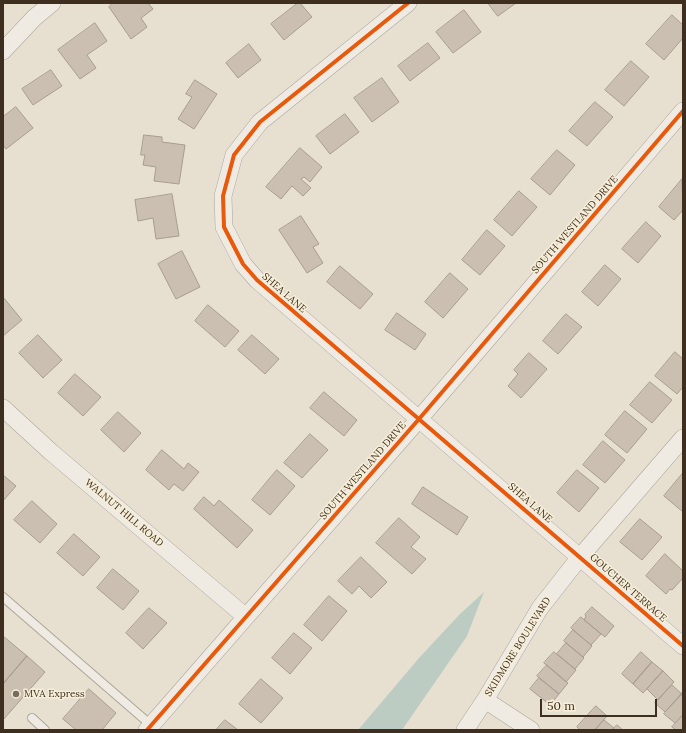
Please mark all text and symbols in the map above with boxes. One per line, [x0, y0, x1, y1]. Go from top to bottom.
street label: SOUTH WESTLAND DRIVE [529, 174, 621, 276]
street label: SHEA LANE [259, 271, 309, 315]
street label: SOUTH WESTLAND DRIVE [317, 420, 409, 522]
street label: WALNUT HILL ROAD [82, 477, 166, 549]
street label: SHEA LANE [505, 481, 555, 525]
street label: GOUCHER TERRACE [587, 551, 669, 625]
street label: SKIDMORE BOULEVARD [482, 595, 554, 699]
place label: MVA Express [24, 688, 85, 700]
marker: MVA Express [11, 689, 21, 699]
scale bar [542, 691, 659, 717]
text: 50 m [547, 698, 575, 713]

